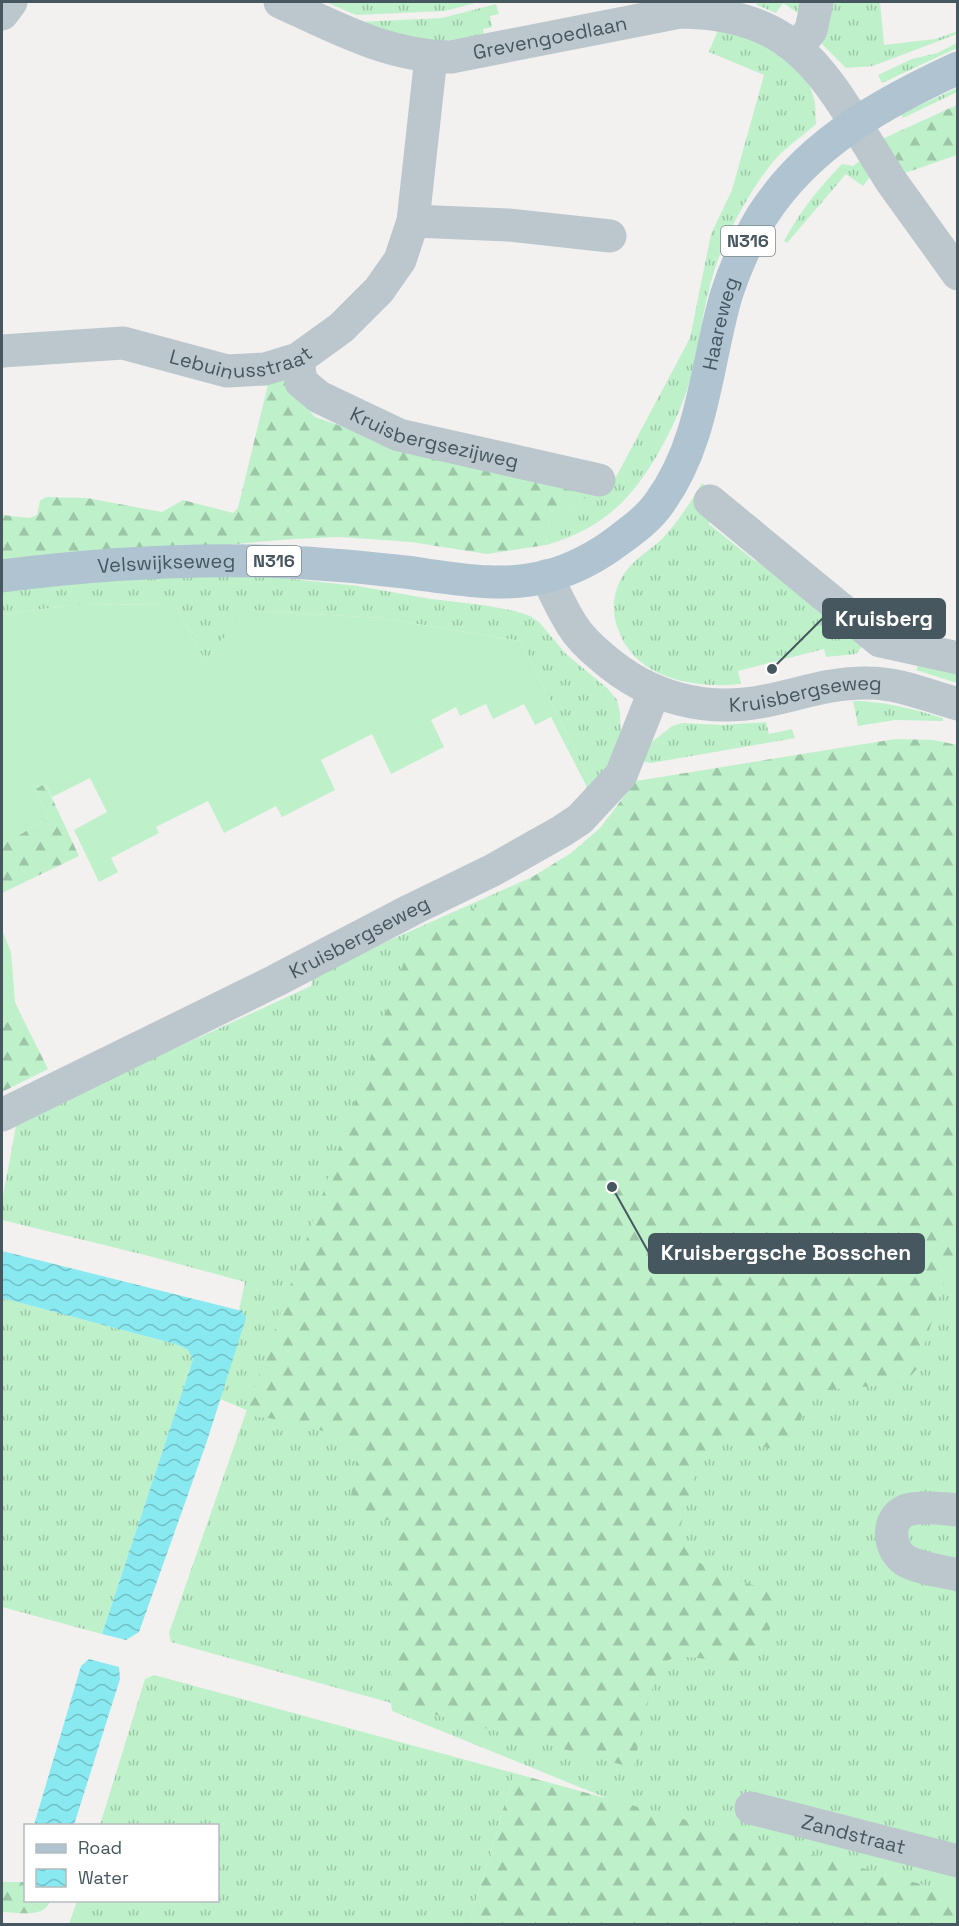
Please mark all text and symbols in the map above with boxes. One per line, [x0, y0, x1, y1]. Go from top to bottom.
street label: Grevengoedlaan [471, 10, 629, 65]
road number: N316 [721, 226, 775, 256]
street label: Haareweg [696, 273, 745, 373]
street label: Lebuinusstraat [167, 340, 317, 385]
street label: Kruisbergsezijweg [346, 401, 521, 475]
road number: N316 [247, 546, 301, 576]
street label: Velswijkseweg [97, 548, 235, 579]
callout: Kruisberg [823, 599, 945, 638]
text: Kruisberg [835, 605, 933, 632]
street label: Kruisbergseweg [728, 670, 883, 718]
street label: Kruisbergseweg [284, 890, 434, 984]
callout: Kruisbergsche Bosschen [649, 1234, 924, 1273]
text: Kruisbergsche Bosschen [661, 1239, 911, 1266]
street label: Zandstraat [799, 1808, 908, 1860]
legend [24, 1824, 219, 1902]
text: Road [78, 1836, 122, 1859]
text: Water [78, 1866, 129, 1889]

